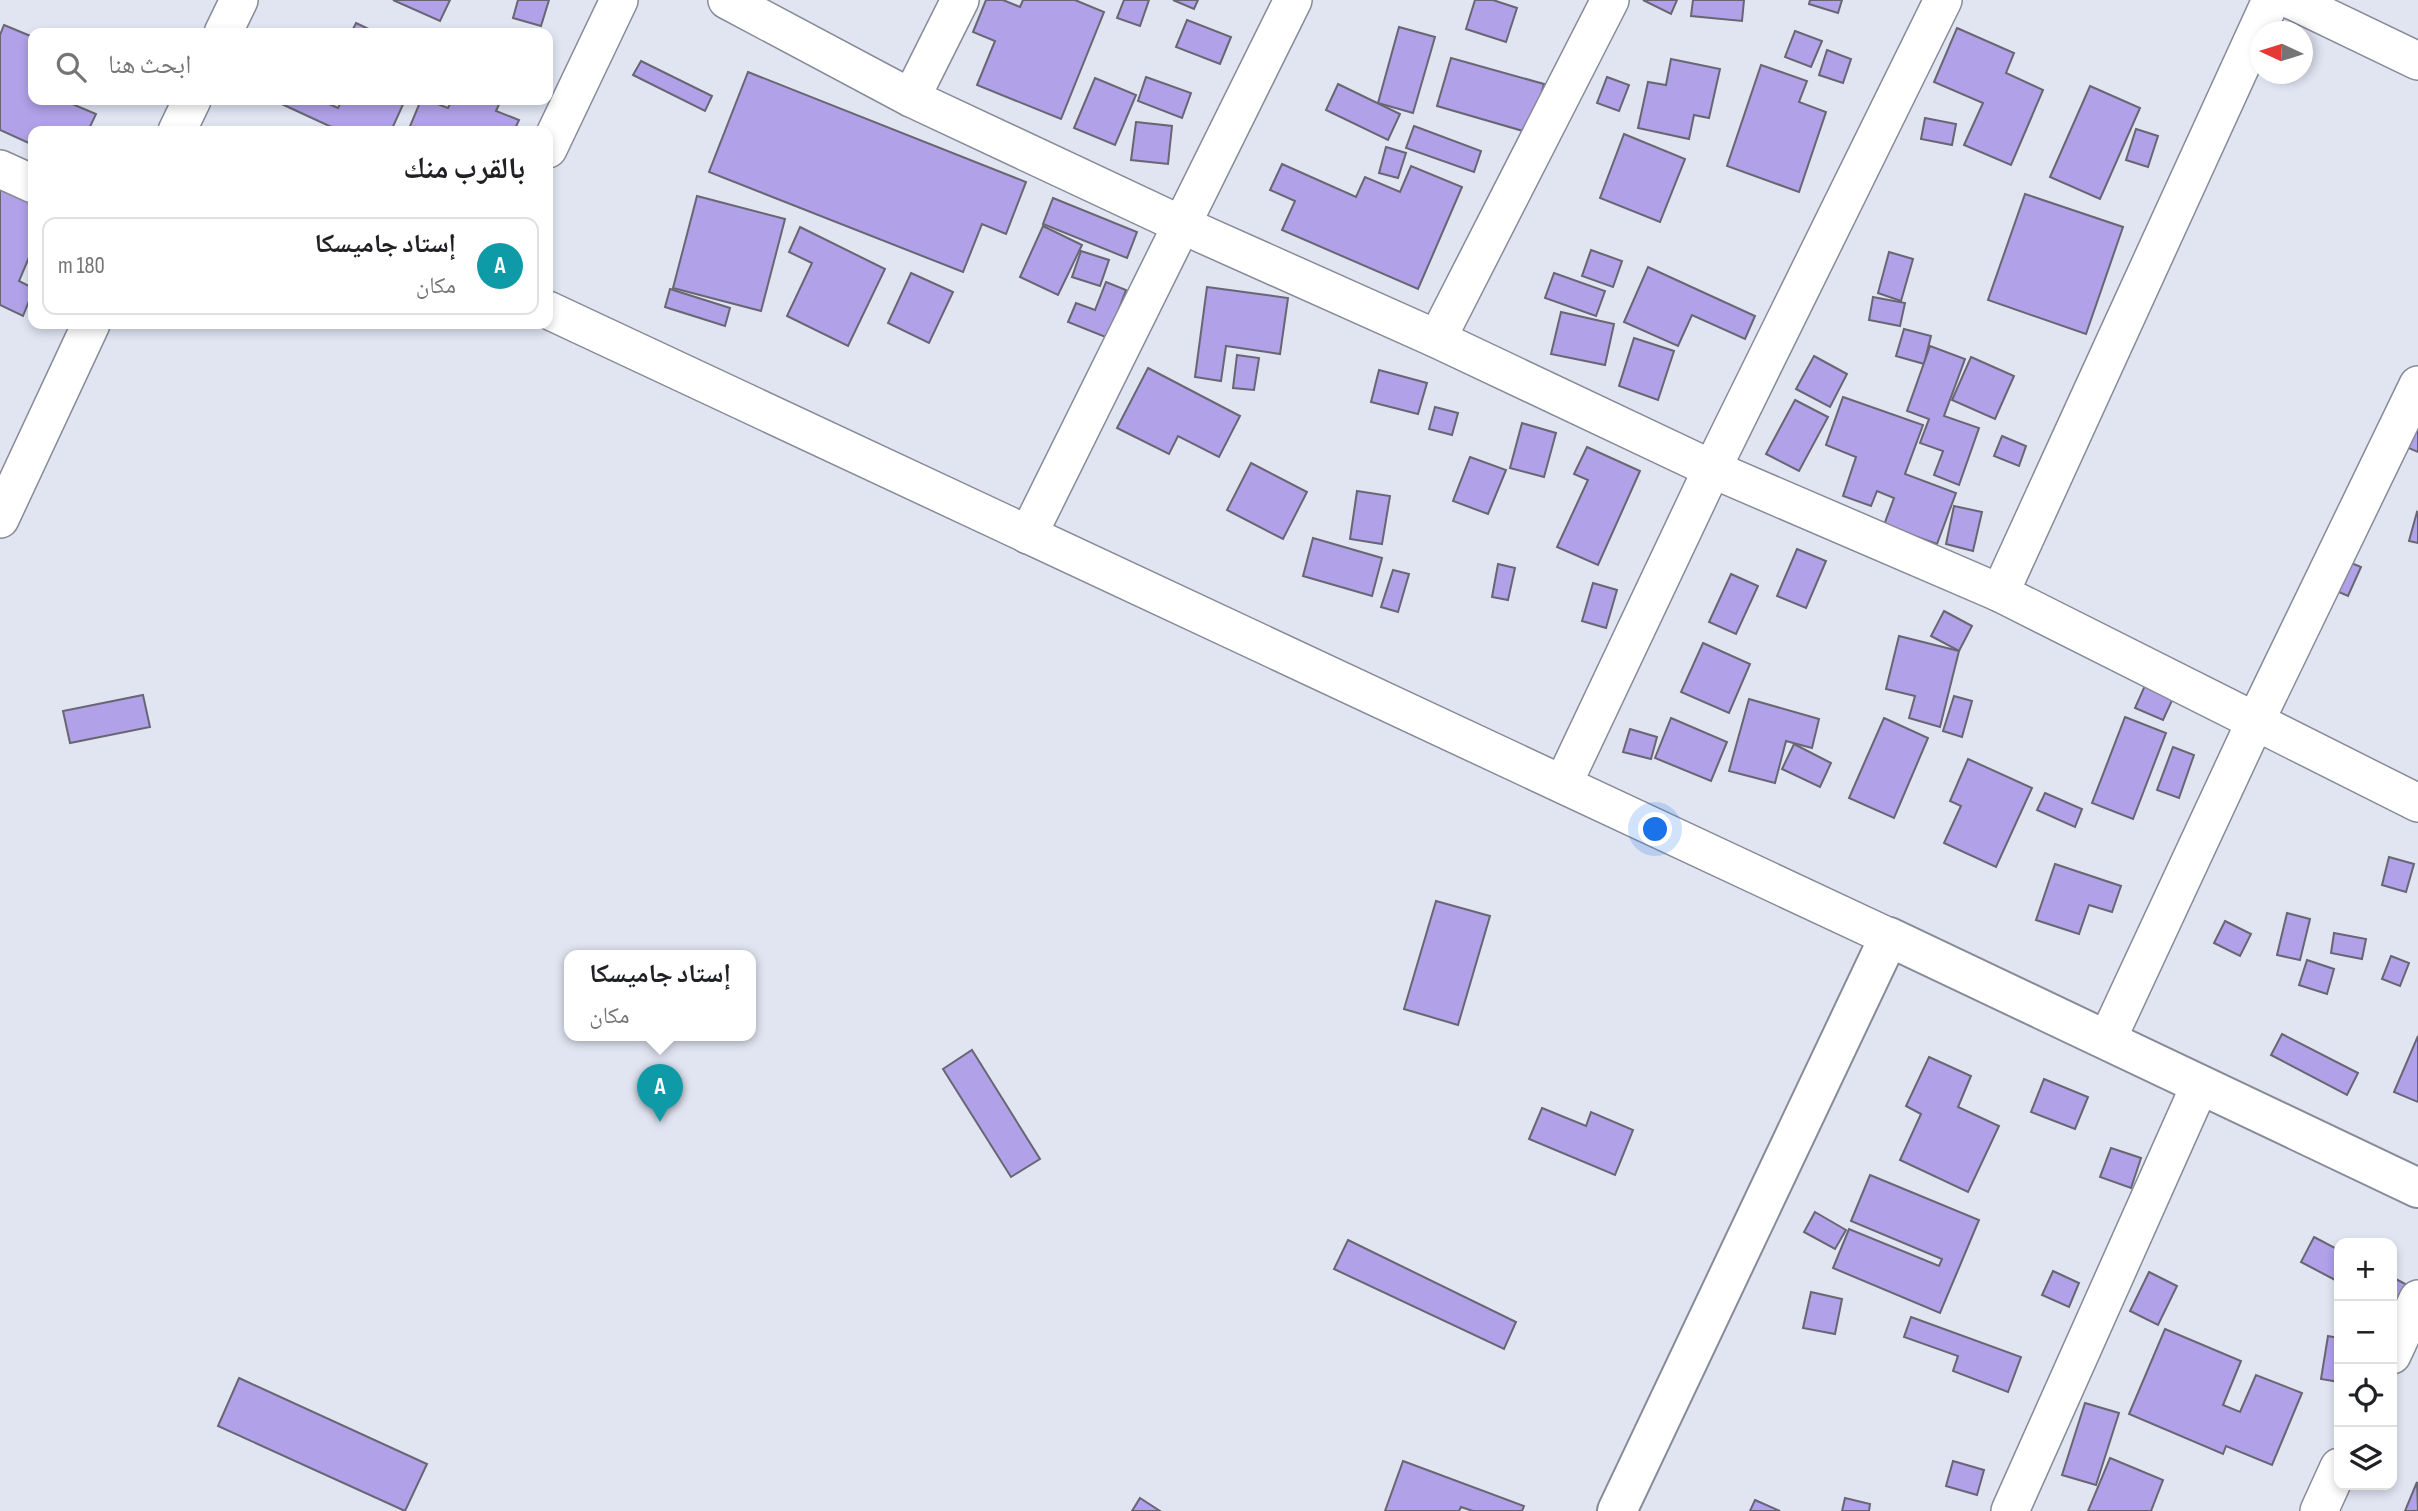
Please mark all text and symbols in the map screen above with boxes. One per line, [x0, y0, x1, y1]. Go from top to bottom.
north arrow [2250, 21, 2313, 84]
search box [28, 28, 553, 105]
icon: search [52, 48, 90, 86]
text: ابحث هنا [108, 50, 191, 81]
text: بالقرب منك [403, 151, 525, 187]
text: إستاد جاميسكا [314, 229, 456, 260]
text: 180 m [58, 252, 105, 280]
text: A [495, 252, 505, 280]
text: مكان [416, 272, 456, 300]
your location [1638, 812, 1672, 846]
popup [564, 950, 756, 1041]
text: إستاد جاميسكا [589, 959, 731, 990]
text: مكان [589, 1002, 630, 1030]
pin: A [637, 1064, 683, 1122]
map controls [2334, 1238, 2397, 1490]
button: + [2334, 1238, 2397, 1301]
button: − [2334, 1301, 2397, 1364]
button: locate [2334, 1364, 2397, 1427]
button: layers [2334, 1427, 2397, 1490]

